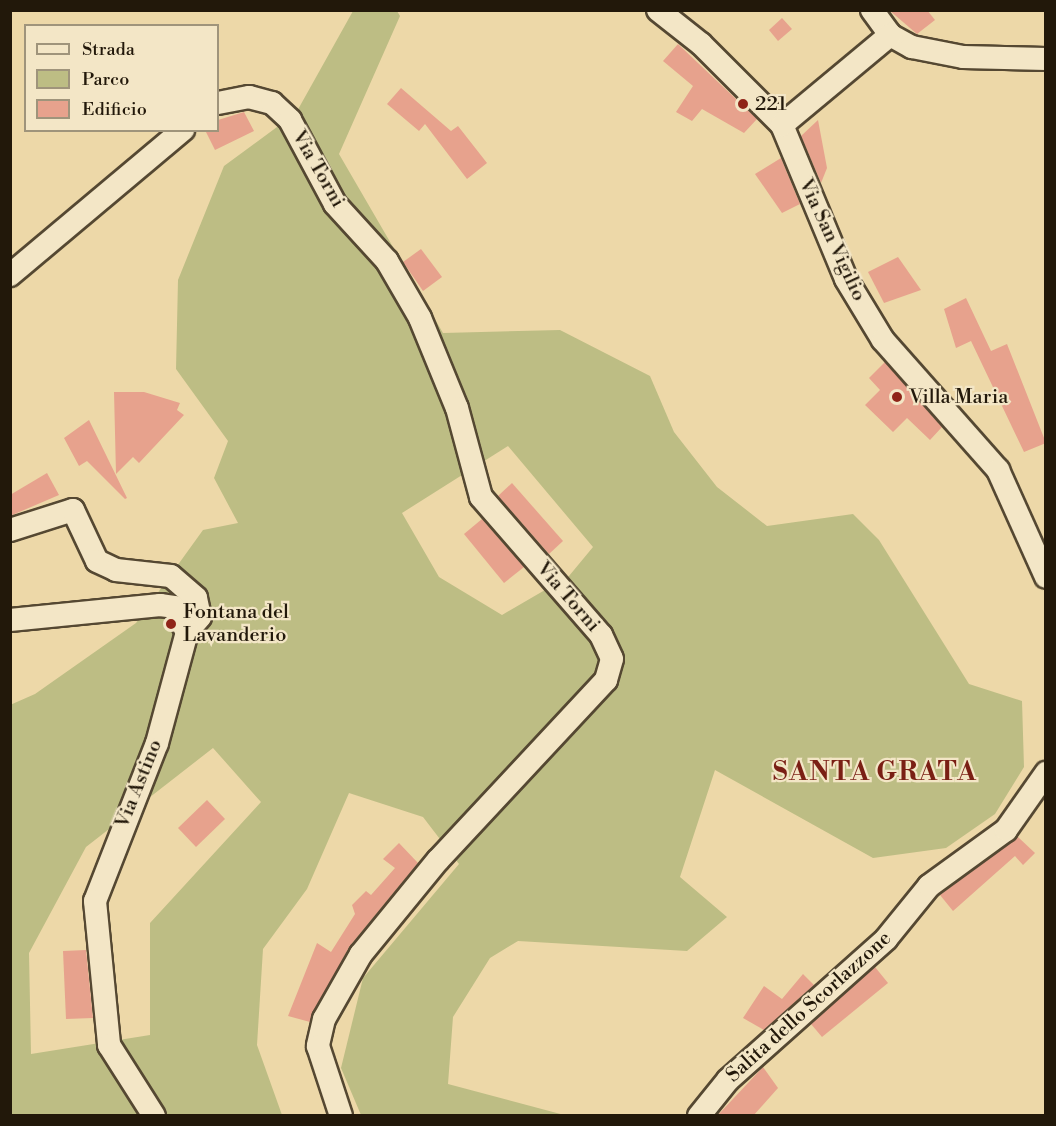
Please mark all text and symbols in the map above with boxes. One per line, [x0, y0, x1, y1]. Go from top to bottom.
legend [24, 24, 219, 132]
text: Strada [82, 38, 135, 61]
text: Parco [82, 68, 129, 91]
place label: 221 [755, 92, 787, 116]
marker: 221 [736, 97, 750, 111]
text: Edificio [82, 98, 147, 121]
street label: Via Torni [286, 126, 350, 212]
street label: Via San Vigilio [793, 175, 871, 305]
place label: Villa Maria [909, 385, 1008, 409]
marker: Villa Maria [890, 390, 904, 404]
street label: Via Torni [531, 557, 605, 637]
place label: Fontana del Lavanderio [183, 600, 289, 647]
marker: Fontana del Lavanderio [164, 617, 178, 631]
street label: Via Astino [110, 736, 168, 832]
district label: SANTA GRATA [773, 757, 977, 789]
street label: Salita dello Scorlazzone [722, 927, 896, 1087]

